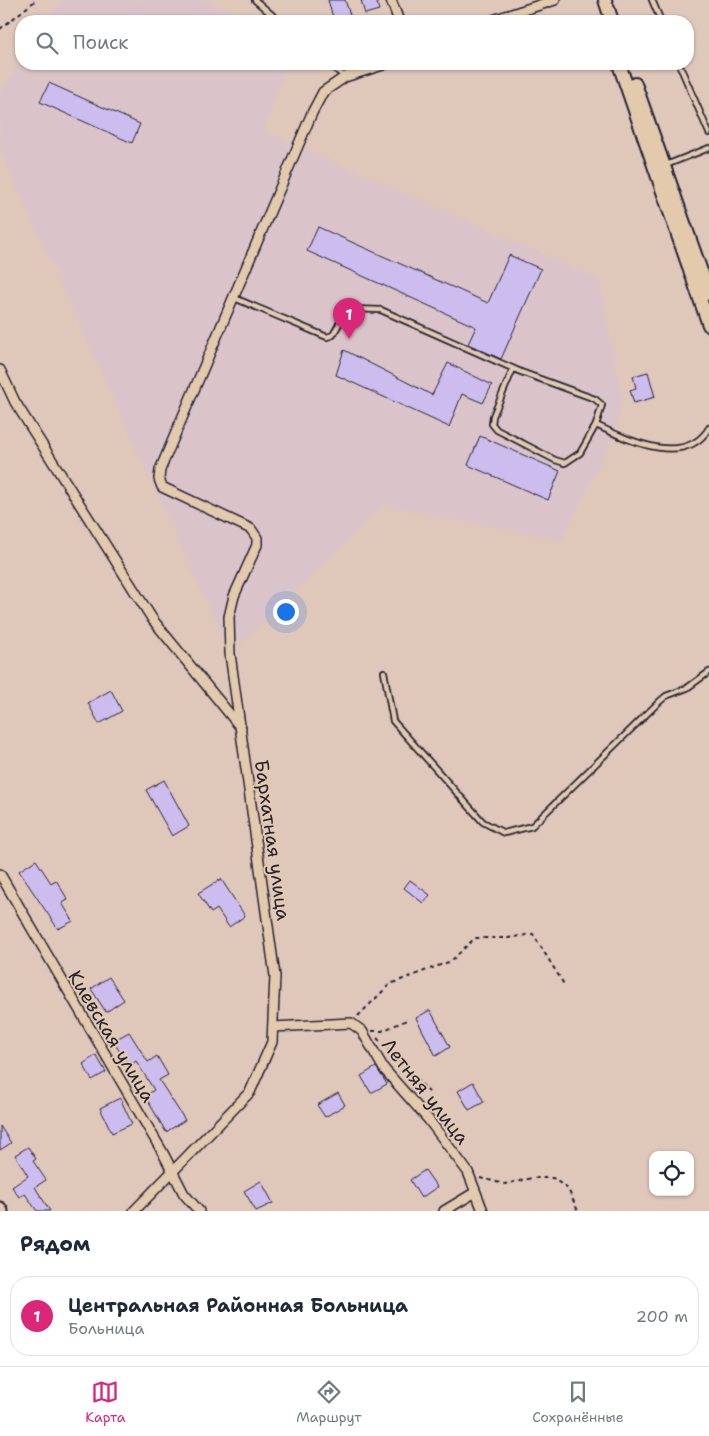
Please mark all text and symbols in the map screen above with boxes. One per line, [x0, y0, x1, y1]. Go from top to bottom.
search box [15, 15, 694, 70]
icon: search [33, 29, 61, 57]
text: Поиск [73, 30, 128, 55]
pin: 1 [333, 298, 365, 339]
your location [273, 599, 299, 625]
street label: Бархатная улица [249, 758, 296, 922]
street label: Киевская улица [62, 966, 161, 1107]
street label: Летняя улица [376, 1033, 475, 1150]
map controls [649, 1151, 694, 1196]
button: locate [649, 1151, 694, 1196]
text: Рядом [20, 1230, 90, 1258]
text: Центральная Районная Больница [68, 1293, 408, 1318]
text: 1 [33, 1306, 41, 1327]
text: 200 m [636, 1306, 688, 1327]
text: Больница [68, 1318, 144, 1339]
tab: Карта [85, 1378, 125, 1426]
tab: Маршрут [296, 1378, 361, 1426]
tab: Сохранённые [532, 1378, 624, 1426]

